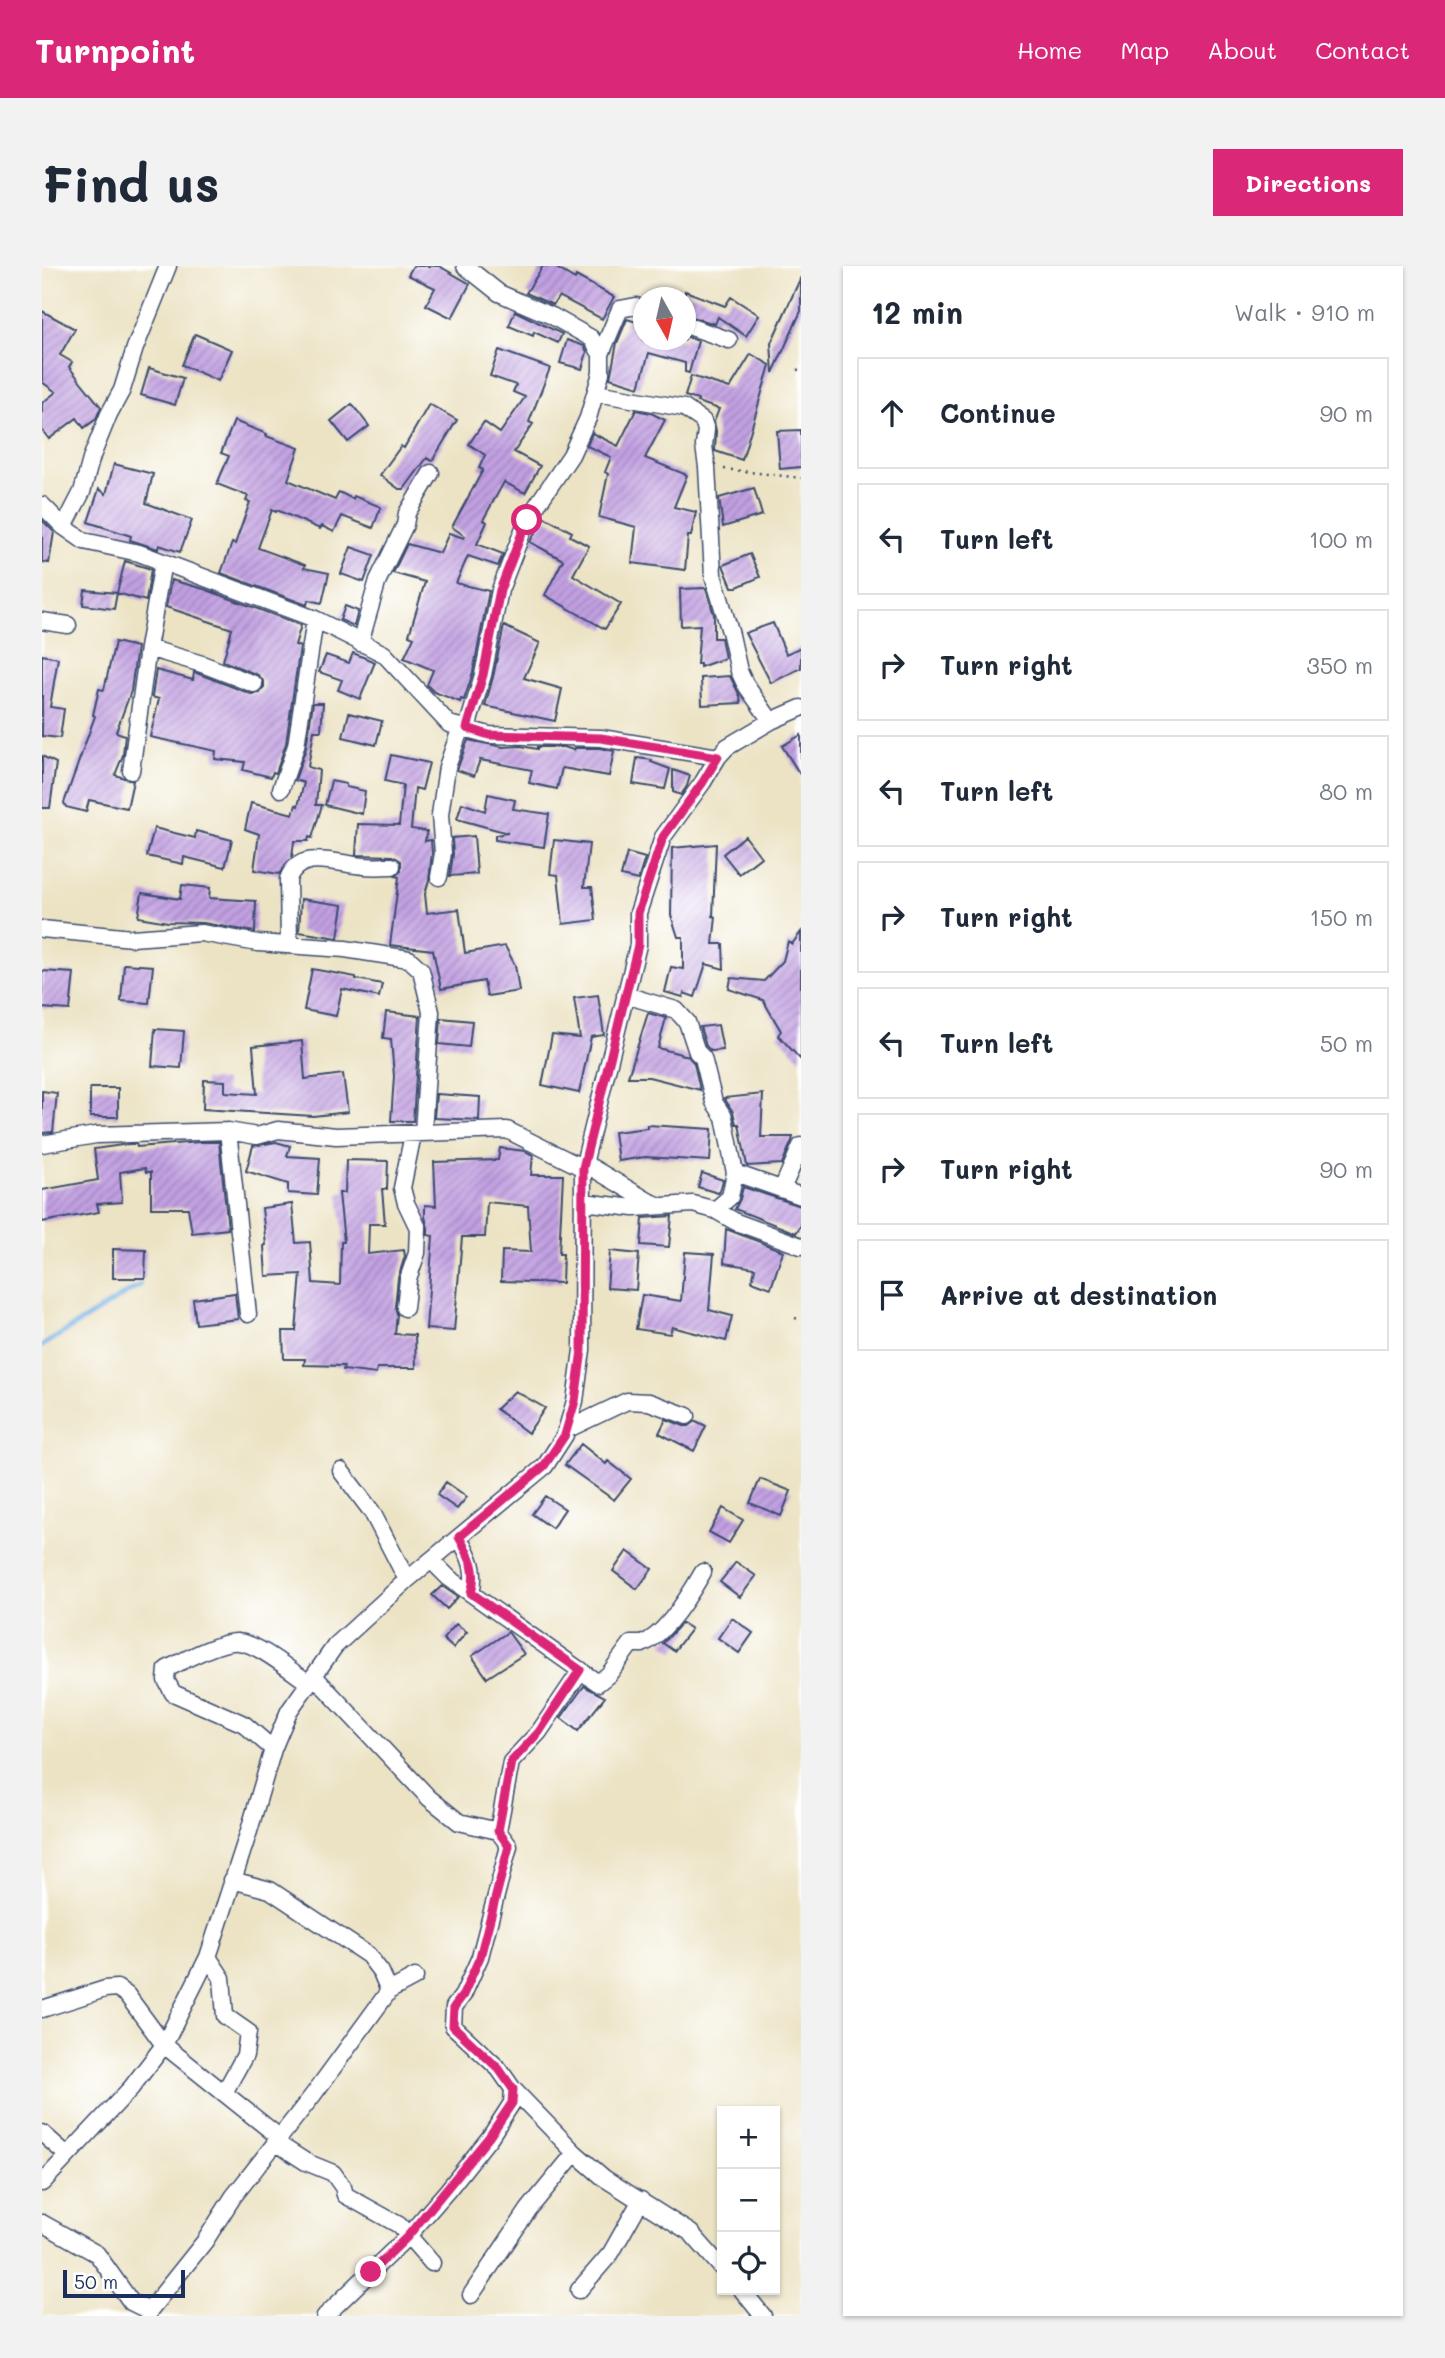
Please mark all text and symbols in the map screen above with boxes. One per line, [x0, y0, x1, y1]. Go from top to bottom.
text: Turnpoint [35, 28, 195, 71]
text: Home [1017, 34, 1082, 65]
text: Map [1120, 34, 1169, 65]
text: About [1207, 34, 1277, 65]
text: Contact [1315, 34, 1410, 65]
button: Directions [1213, 149, 1403, 216]
text: Find us [42, 151, 220, 214]
north arrow [633, 287, 696, 350]
text: 12 min [871, 292, 963, 332]
text: Walk · 910 m [1234, 297, 1375, 327]
icon: ahead [873, 394, 911, 432]
text: Continue [940, 396, 1056, 430]
text: 90 m [1320, 398, 1373, 428]
route start [511, 504, 542, 535]
icon: left [873, 520, 911, 558]
text: Turn left [940, 522, 1053, 556]
text: 100 m [1309, 524, 1373, 554]
icon: right [873, 646, 911, 684]
text: Turn right [940, 648, 1073, 682]
text: 350 m [1306, 650, 1373, 680]
icon: left [873, 772, 911, 810]
text: Turn left [940, 774, 1053, 808]
text: 80 m [1319, 776, 1373, 806]
icon: right [873, 898, 911, 936]
text: Turn right [940, 900, 1073, 934]
text: 150 m [1309, 902, 1373, 932]
icon: left [873, 1024, 911, 1062]
text: Turn left [940, 1026, 1053, 1060]
text: 50 m [1320, 1028, 1373, 1058]
icon: right [873, 1150, 911, 1188]
text: Turn right [940, 1152, 1073, 1186]
text: 90 m [1320, 1154, 1373, 1184]
icon: arrive [873, 1276, 911, 1314]
text: Arrive at destination [940, 1278, 1217, 1312]
map controls [717, 2106, 780, 2295]
button: + [717, 2106, 780, 2169]
button: − [717, 2169, 780, 2232]
button: locate [717, 2232, 780, 2295]
route end [355, 2256, 386, 2287]
scale bar [63, 2267, 186, 2299]
text: 50 m [74, 2269, 118, 2294]

